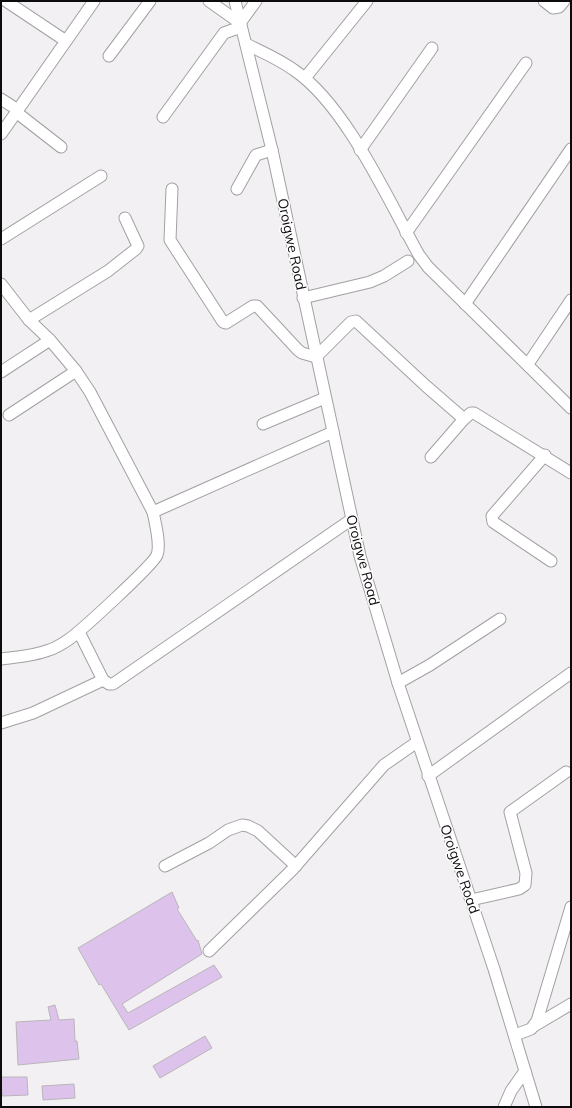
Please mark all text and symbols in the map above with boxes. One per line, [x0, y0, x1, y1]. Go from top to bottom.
street label: Oroigwe Road [274, 197, 310, 291]
street label: Oroigwe Road [342, 513, 384, 607]
street label: Oroigwe Road [436, 822, 484, 916]

